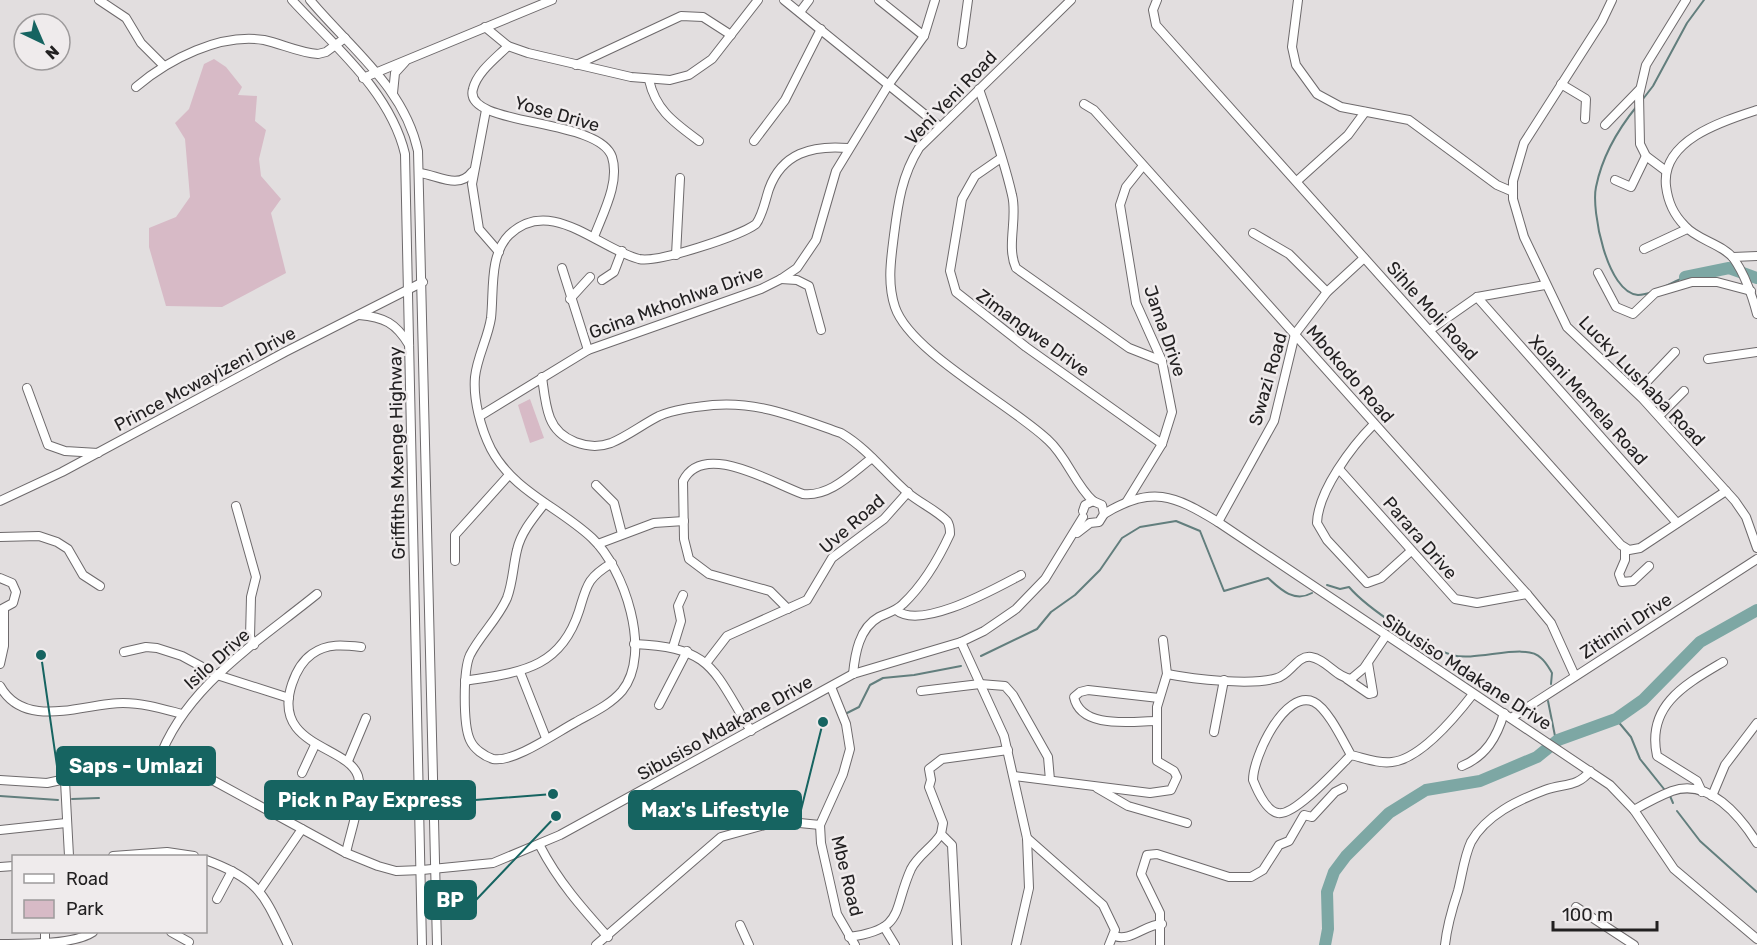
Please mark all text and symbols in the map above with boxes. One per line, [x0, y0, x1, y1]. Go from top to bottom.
north arrow [12, 12, 72, 72]
text: N [41, 42, 63, 63]
street label: Veni Yeni Road [900, 46, 1002, 150]
street label: Yose Drive [512, 91, 602, 137]
street label: Sihle Moli Road [1382, 257, 1482, 365]
street label: Gcina Mkhohlwa Drive [586, 260, 766, 344]
street label: Jama Drive [1139, 283, 1191, 379]
street label: Zimangwe Drive [972, 284, 1094, 382]
street label: Lucky Lushaba Road [1574, 311, 1710, 451]
street label: Mbokodo Road [1301, 321, 1399, 427]
street label: Prince Mcwayizeni Drive [110, 322, 300, 436]
street label: Swazi Road [1244, 330, 1292, 428]
street label: Xolani Memela Road [1524, 331, 1652, 469]
street label: Griffiths Mxenge Highway [384, 346, 410, 560]
street label: Uve Road [815, 490, 889, 558]
street label: Parara Drive [1378, 492, 1462, 584]
street label: Zitinini Drive [1576, 588, 1676, 664]
street label: Sibusiso Mdakane Drive [1378, 609, 1556, 735]
street label: Isilo Drive [180, 624, 254, 694]
street label: Sibusiso Mdakane Drive [633, 671, 817, 785]
callout: Saps - Umlazi [57, 747, 215, 785]
text: Saps - Umlazi [69, 754, 203, 778]
callout: Pick n Pay Express [265, 781, 475, 819]
text: Pick n Pay Express [278, 788, 462, 812]
callout: Max's Lifestyle [629, 791, 801, 829]
text: Max's Lifestyle [641, 798, 789, 822]
street label: Mbe Road [826, 833, 868, 919]
legend [12, 855, 207, 933]
text: Road [66, 868, 109, 890]
callout: BP [425, 881, 476, 919]
text: BP [436, 888, 464, 912]
scale bar [1553, 894, 1656, 932]
text: Park [66, 898, 104, 920]
text: 100 m [1562, 904, 1613, 926]

